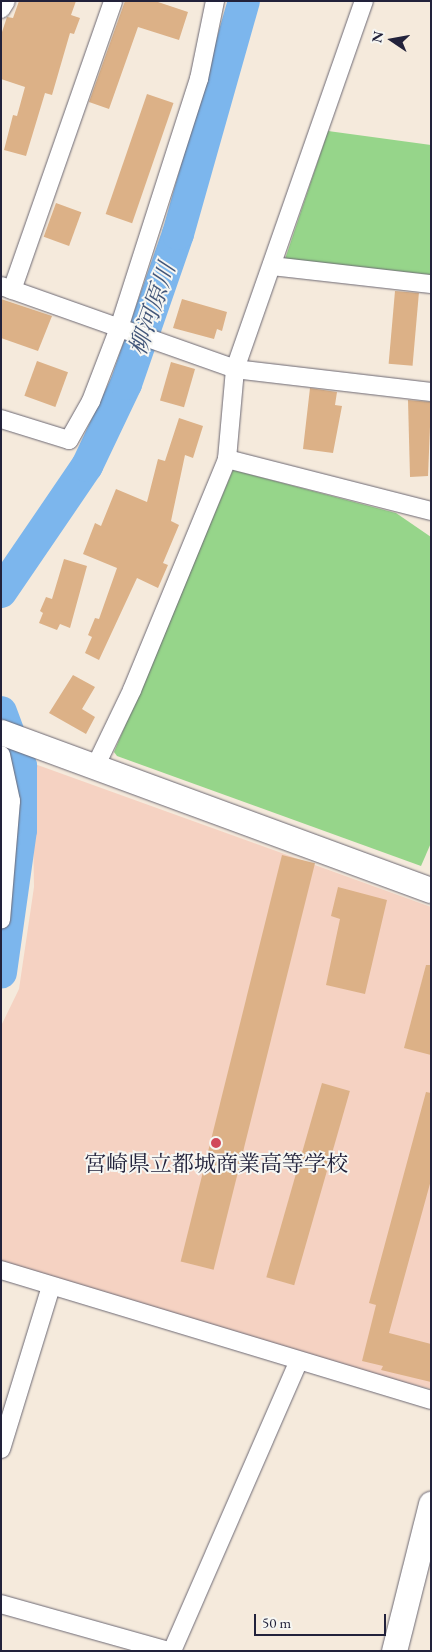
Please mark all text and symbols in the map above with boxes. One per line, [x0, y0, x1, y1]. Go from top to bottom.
north arrow [367, 15, 417, 65]
text: N [367, 29, 387, 44]
water label: 柳河原川 [123, 259, 181, 359]
marker: 宮崎県立都城商業高等学校 [210, 1137, 222, 1149]
place label: 宮崎県立都城商業高等学校 [84, 1151, 348, 1177]
scale bar [257, 1604, 390, 1636]
text: 50 m [262, 1613, 291, 1632]

